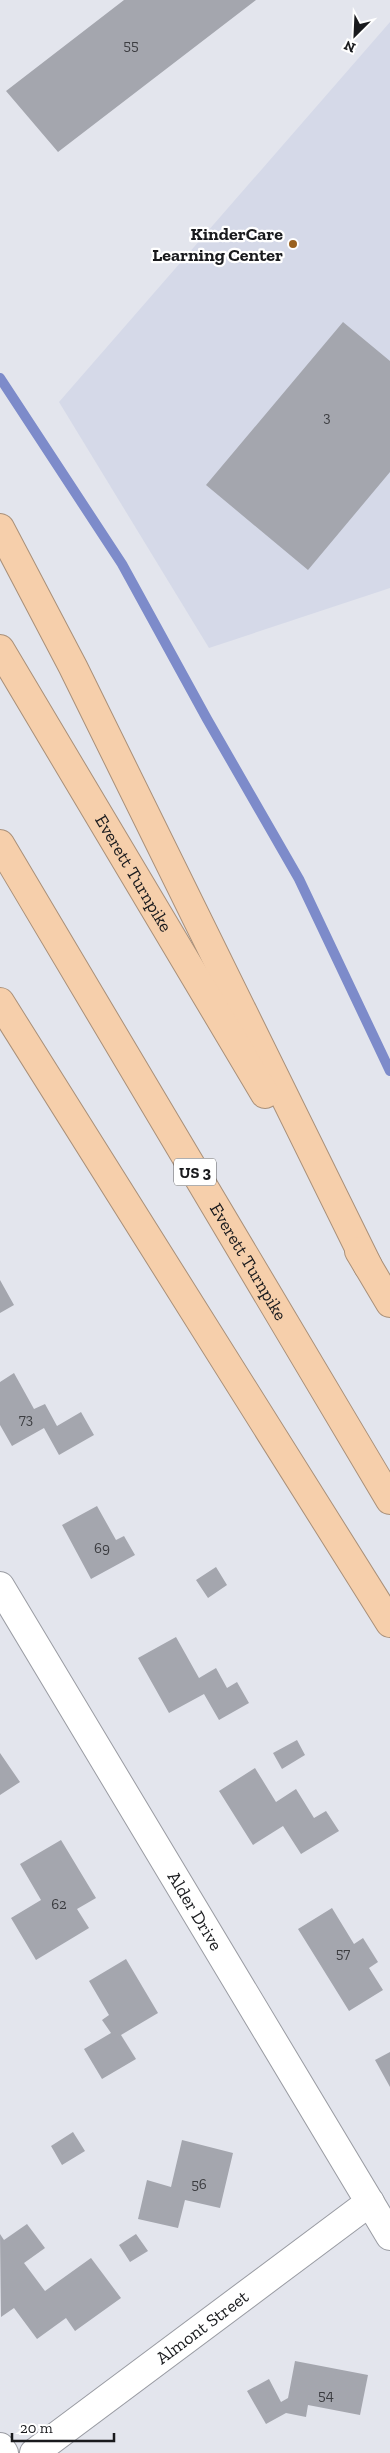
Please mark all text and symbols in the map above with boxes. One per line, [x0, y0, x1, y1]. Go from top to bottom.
north arrow [330, 10, 380, 60]
house number: 55 [123, 36, 139, 54]
text: N [341, 36, 358, 56]
place label: KinderCare Learning Center [152, 223, 283, 266]
marker: KinderCare Learning Center [287, 238, 299, 250]
house number: 3 [323, 408, 331, 426]
street label: Everett Turnpike [90, 811, 177, 936]
road number: US 3 [174, 1158, 216, 1186]
street label: Everett Turnpike [205, 1199, 292, 1324]
house number: 73 [19, 1410, 33, 1428]
house number: 69 [94, 1539, 110, 1557]
street label: Alder Drive [163, 1867, 227, 1955]
house number: 62 [51, 1895, 67, 1913]
house number: 57 [336, 1944, 350, 1962]
house number: 56 [191, 2175, 207, 2193]
street label: Almont Street [152, 2285, 253, 2369]
house number: 54 [318, 2386, 334, 2404]
scale bar [12, 2410, 115, 2442]
text: 20 m [20, 2419, 53, 2437]

